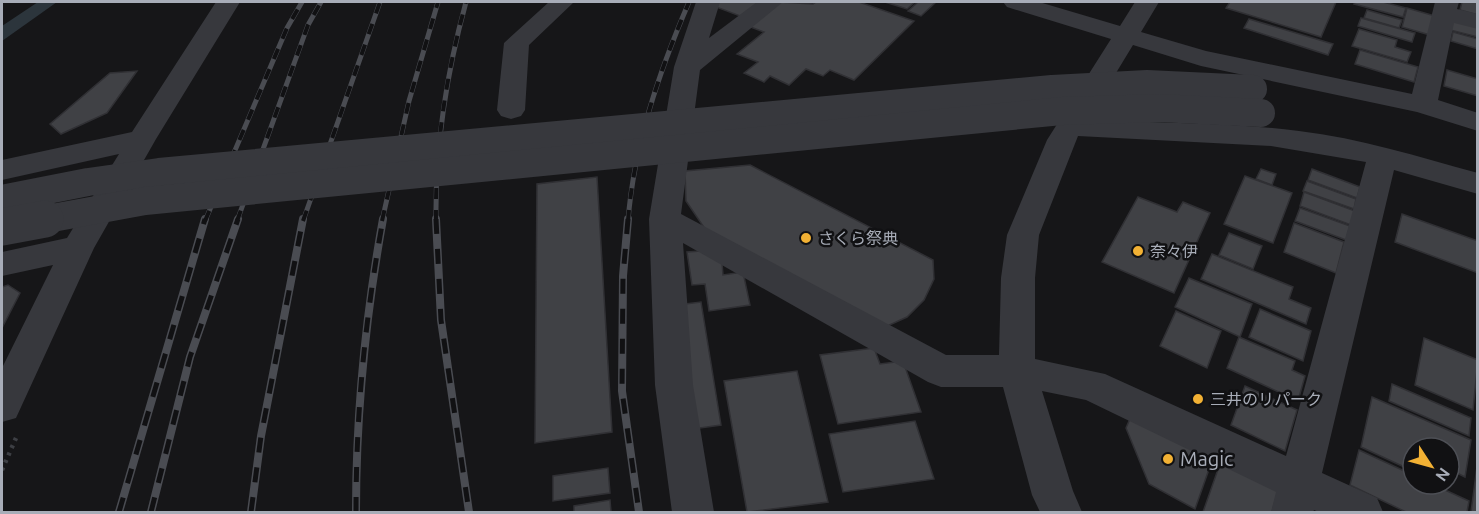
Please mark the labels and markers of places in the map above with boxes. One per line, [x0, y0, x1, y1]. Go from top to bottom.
place label: さくら祭典 [818, 229, 898, 247]
marker: さくら祭典 [799, 231, 813, 245]
place label: 奈々伊 [1150, 242, 1198, 260]
marker: 奈々伊 [1131, 244, 1145, 258]
place label: 三井のリパーク [1210, 390, 1322, 408]
marker: 三井のリパーク [1191, 392, 1205, 406]
place label: Magic [1180, 447, 1233, 470]
marker: Magic [1161, 452, 1175, 466]

